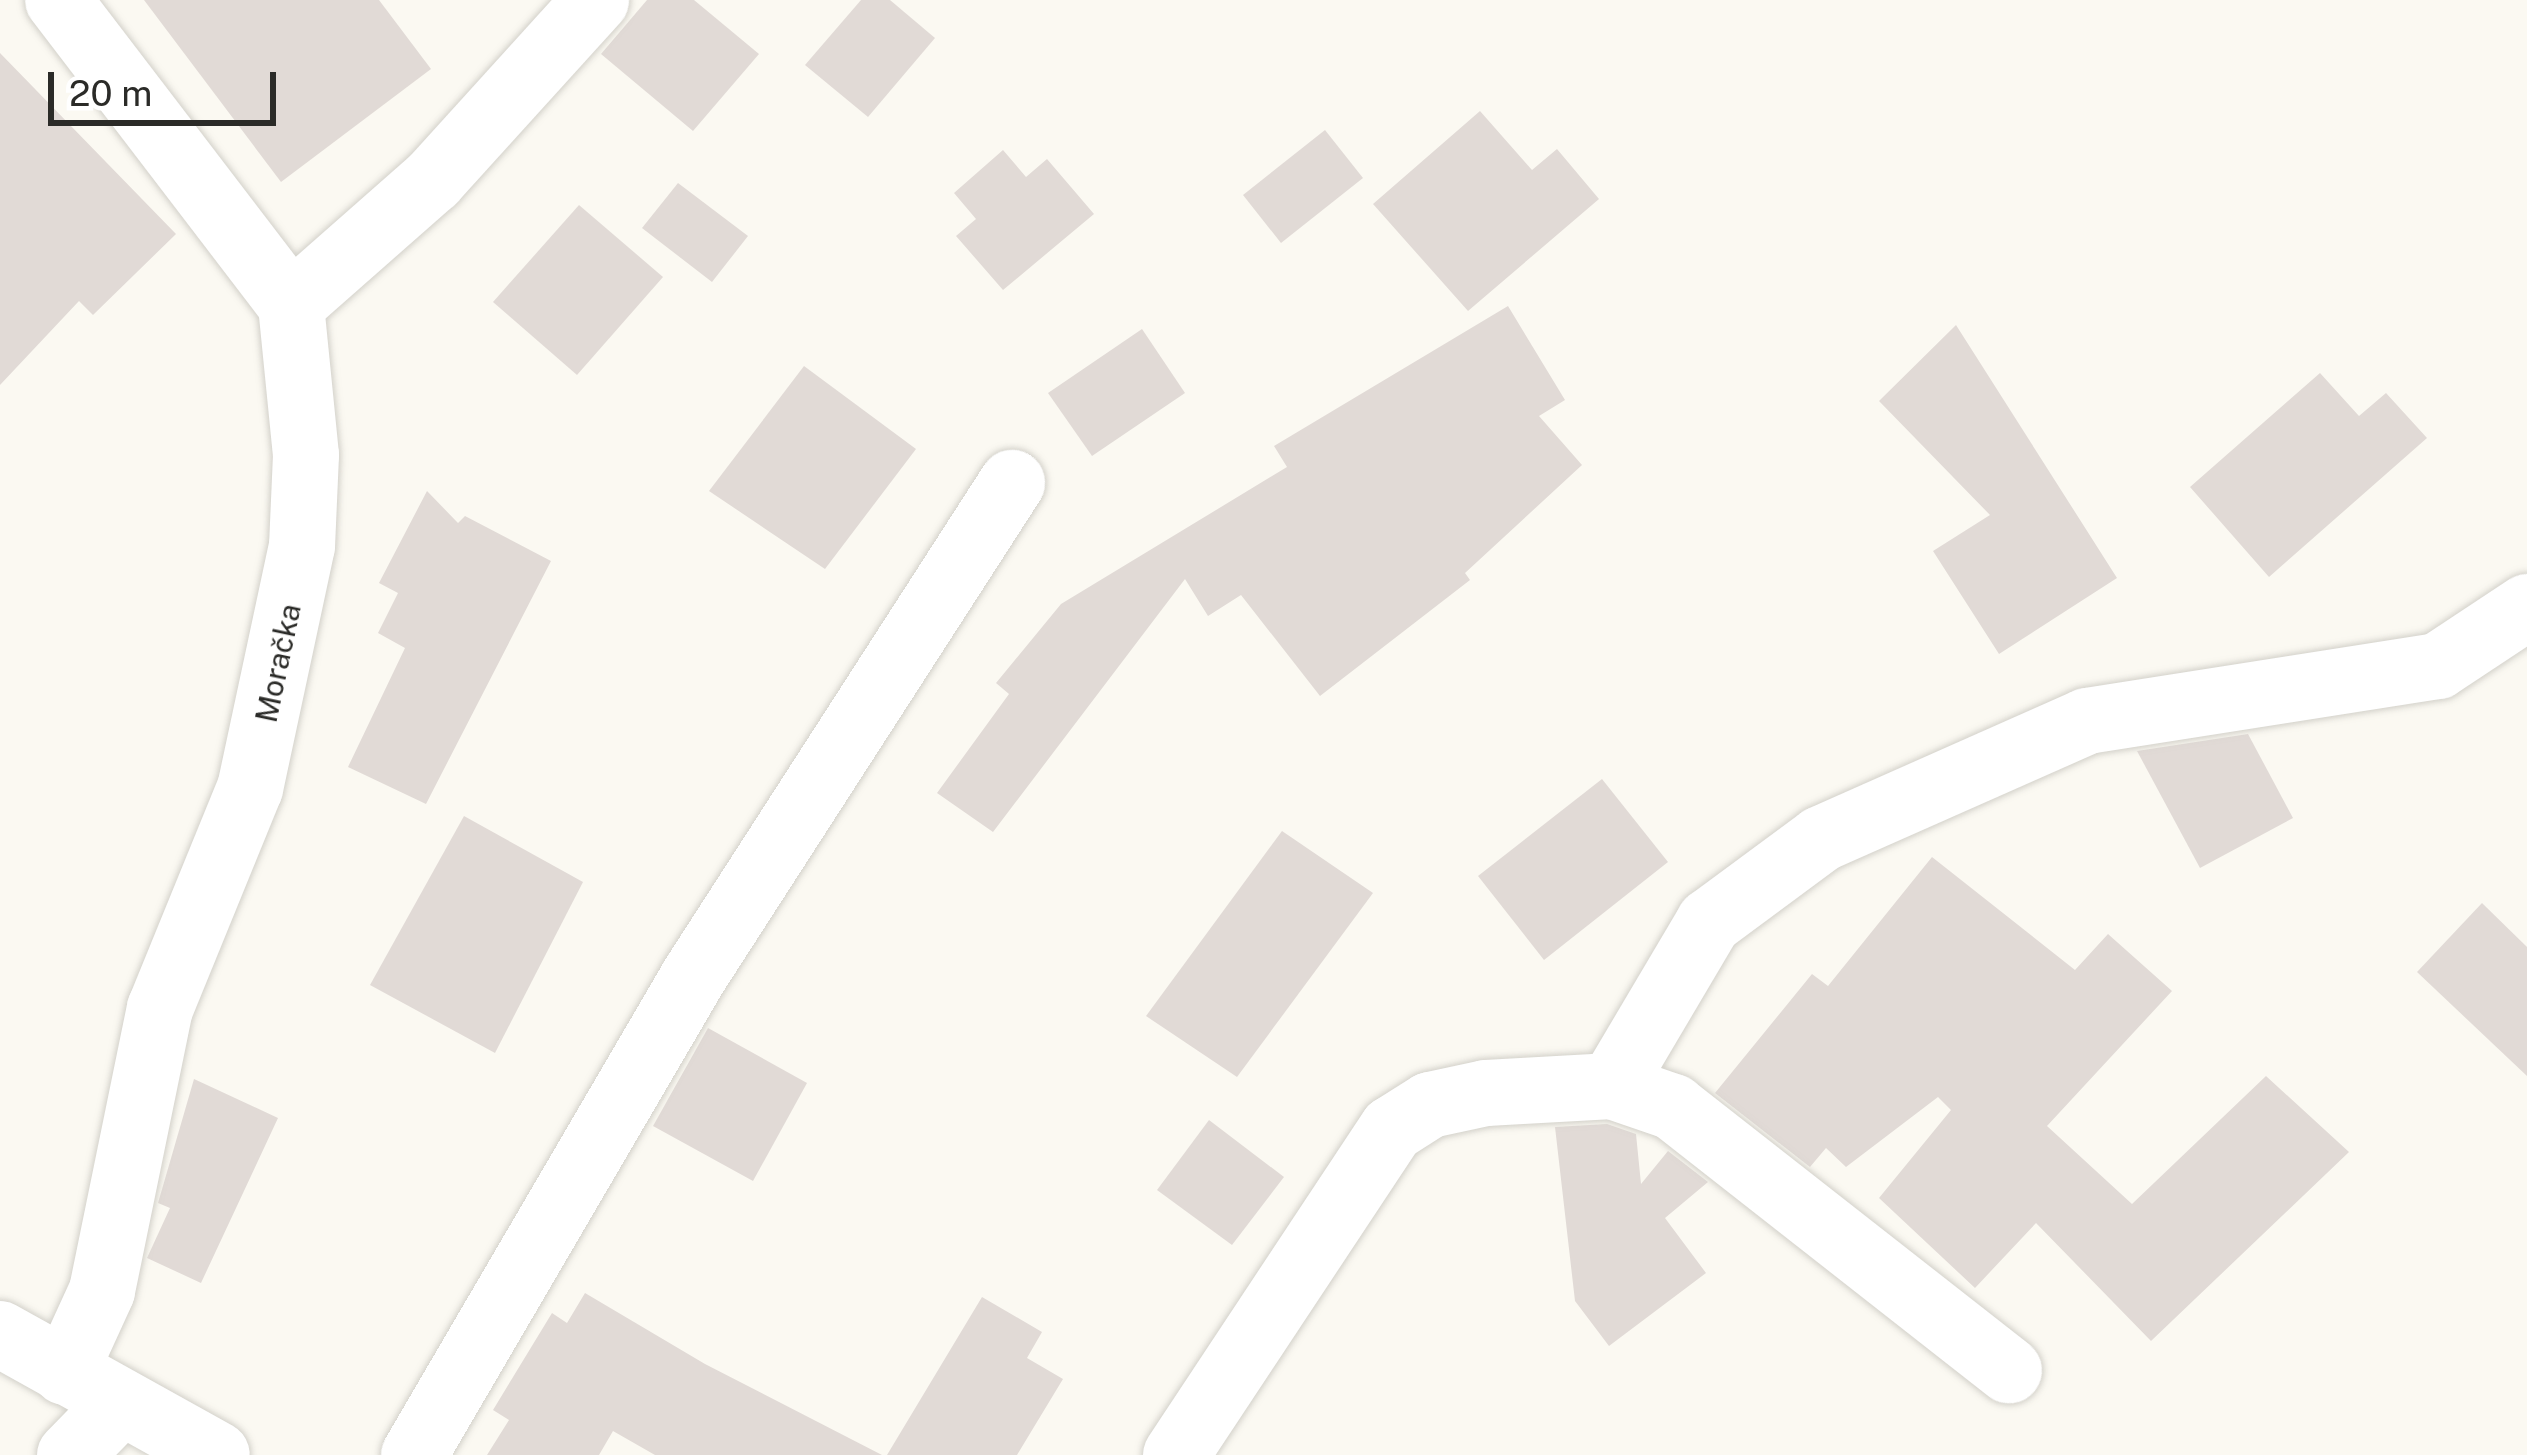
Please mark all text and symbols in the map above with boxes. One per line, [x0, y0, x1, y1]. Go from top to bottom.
scale bar [54, 48, 282, 122]
text: 20 m [69, 72, 152, 114]
street label: Moračka [248, 600, 308, 726]

